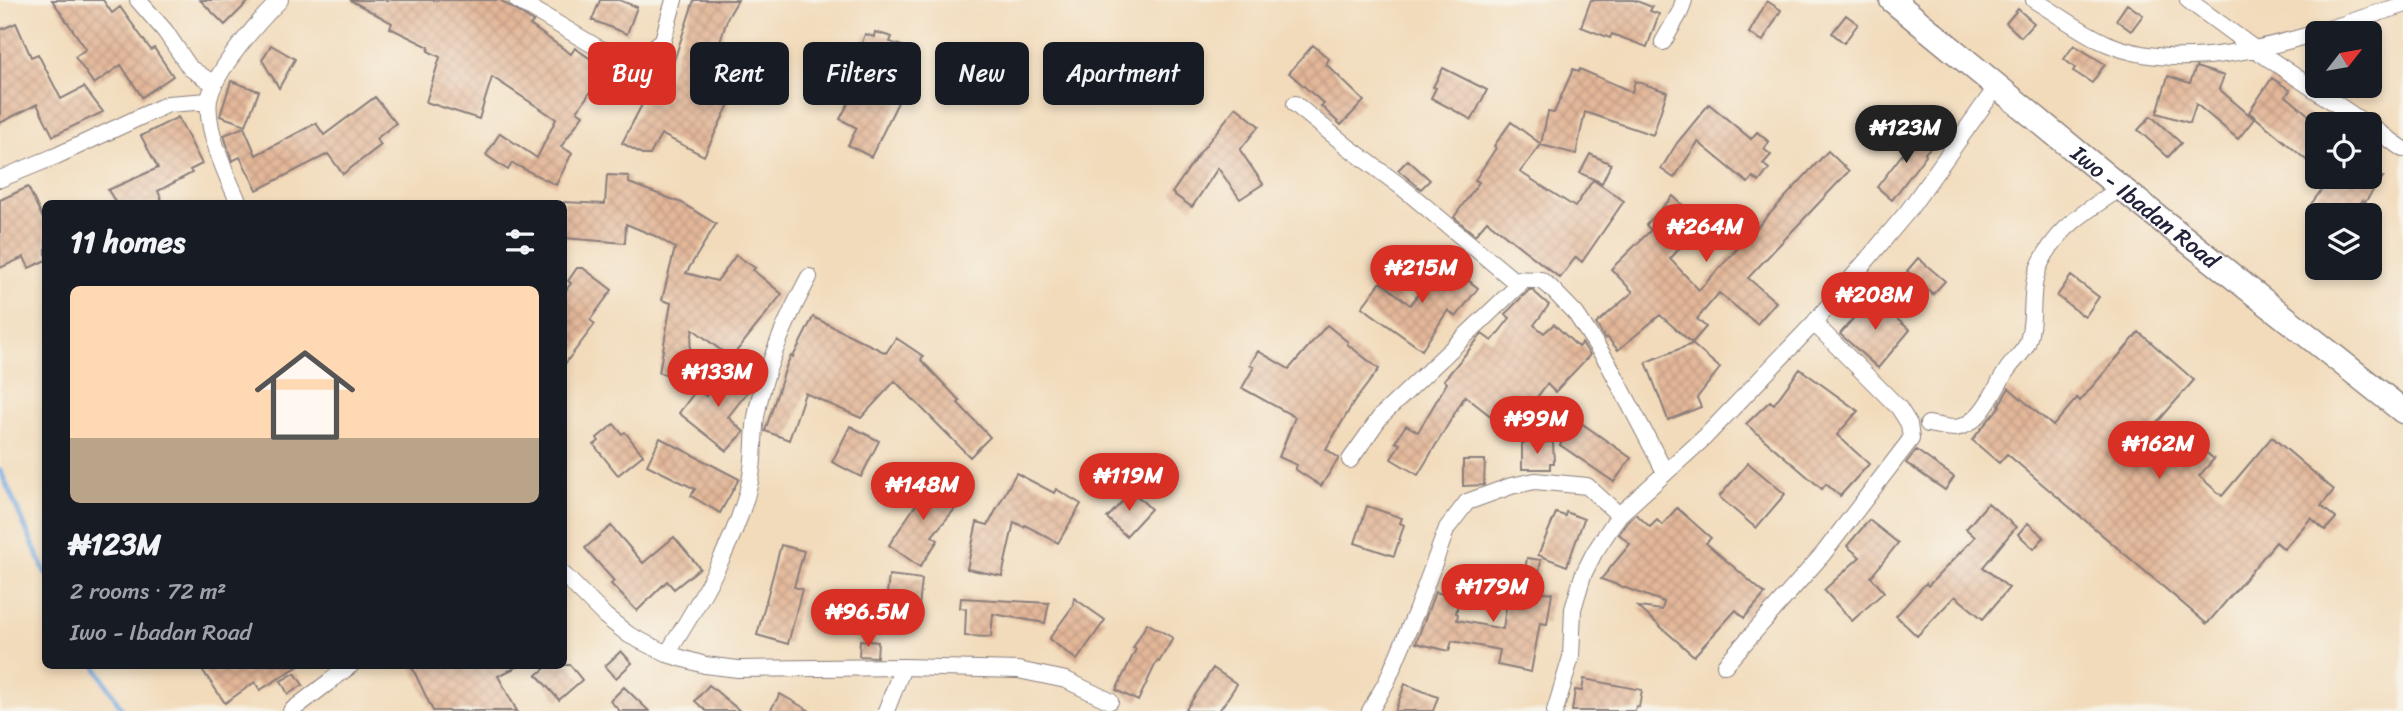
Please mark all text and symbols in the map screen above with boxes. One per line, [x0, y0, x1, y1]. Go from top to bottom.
north arrow [2305, 21, 2382, 98]
map controls [2305, 21, 2382, 280]
chip: Buy [588, 42, 676, 105]
chip: Rent [690, 42, 789, 105]
chip: Filters [803, 42, 921, 105]
chip: New [935, 42, 1029, 105]
chip: Apartment [1043, 42, 1204, 105]
pin: ₦123M [1857, 106, 1955, 165]
text: ₦123M [1871, 107, 1941, 148]
button: locate [2305, 112, 2382, 189]
street label: Iwo - Ibadan Road [2061, 133, 2231, 281]
button: layers [2305, 203, 2382, 280]
pin: ₦264M [1657, 204, 1755, 264]
text: ₦264M [1669, 206, 1743, 247]
text: 11 homes [70, 215, 185, 269]
icon: filters [501, 223, 539, 261]
pin: ₦215M [1373, 246, 1471, 305]
text: ₦215M [1386, 247, 1458, 288]
pin: ₦208M [1826, 272, 1924, 332]
text: ₦208M [1837, 274, 1913, 315]
icon: home [242, 332, 368, 458]
pin: ₦133M [669, 350, 767, 409]
text: ₦133M [683, 351, 753, 392]
pin: ₦99M [1496, 396, 1578, 456]
text: ₦99M [1506, 398, 1568, 439]
pin: ₦162M [2110, 421, 2208, 481]
text: ₦162M [2124, 423, 2194, 464]
pin: ₦119M [1080, 454, 1178, 513]
text: ₦119M [1095, 455, 1163, 496]
pin: ₦148M [874, 462, 972, 522]
text: ₦148M [887, 464, 959, 505]
text: ₦123M [70, 517, 161, 571]
pin: ₦179M [1444, 564, 1542, 624]
text: ₦179M [1457, 566, 1529, 607]
text: 2 rooms · 72 m² [70, 571, 226, 612]
pin: ₦96.5M [811, 590, 925, 649]
text: ₦96.5M [827, 591, 909, 632]
text: Iwo - Ibadan Road [70, 612, 252, 653]

